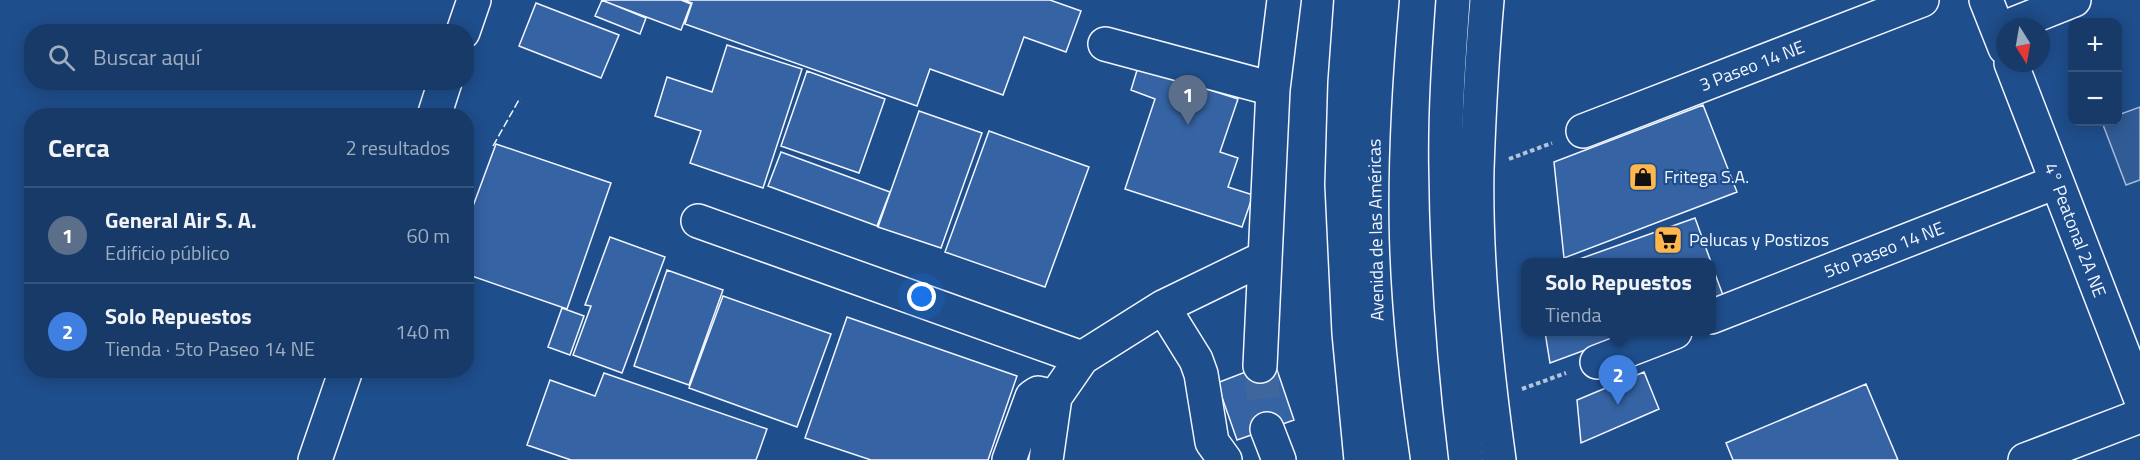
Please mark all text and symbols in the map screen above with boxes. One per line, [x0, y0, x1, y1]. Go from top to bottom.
north arrow [1996, 18, 2050, 72]
map controls [2068, 18, 2122, 126]
button: + [2068, 18, 2122, 72]
search box [24, 24, 474, 90]
street label: 3 Paseo 14 NE [1695, 33, 1808, 98]
text: Buscar aquí [93, 40, 201, 74]
icon: search [45, 41, 78, 74]
button: − [2068, 72, 2122, 126]
pin: 1 [1168, 76, 1208, 125]
text: Cerca [48, 128, 110, 167]
text: 2 resultados [346, 132, 450, 163]
street label: Avenida de las Américas [1360, 139, 1391, 321]
street label: 4° Peatonal 2A NE [2037, 159, 2114, 301]
shop icon: Fritega S.A. [1627, 161, 1659, 193]
place label: Fritega S.A. [1664, 163, 1749, 190]
text: General Air S. A. [105, 203, 257, 237]
street label: 5to Paseo 14 NE [1820, 214, 1948, 285]
text: 1 [62, 220, 73, 251]
text: 60 m [406, 220, 450, 251]
supermarket icon: Pelucas y Postizos [1652, 224, 1684, 256]
place label: Pelucas y Postizos [1689, 226, 1829, 253]
text: Edificio público [105, 237, 230, 268]
popup [1521, 258, 1716, 336]
text: Solo Repuestos [1545, 265, 1692, 299]
your location [907, 282, 936, 311]
text: Solo Repuestos [105, 299, 252, 333]
text: Tienda [1545, 299, 1602, 330]
text: 2 [62, 316, 73, 347]
text: 140 m [395, 316, 450, 347]
text: Tienda · 5to Paseo 14 NE [105, 333, 315, 364]
pin: 2 [1598, 356, 1638, 405]

